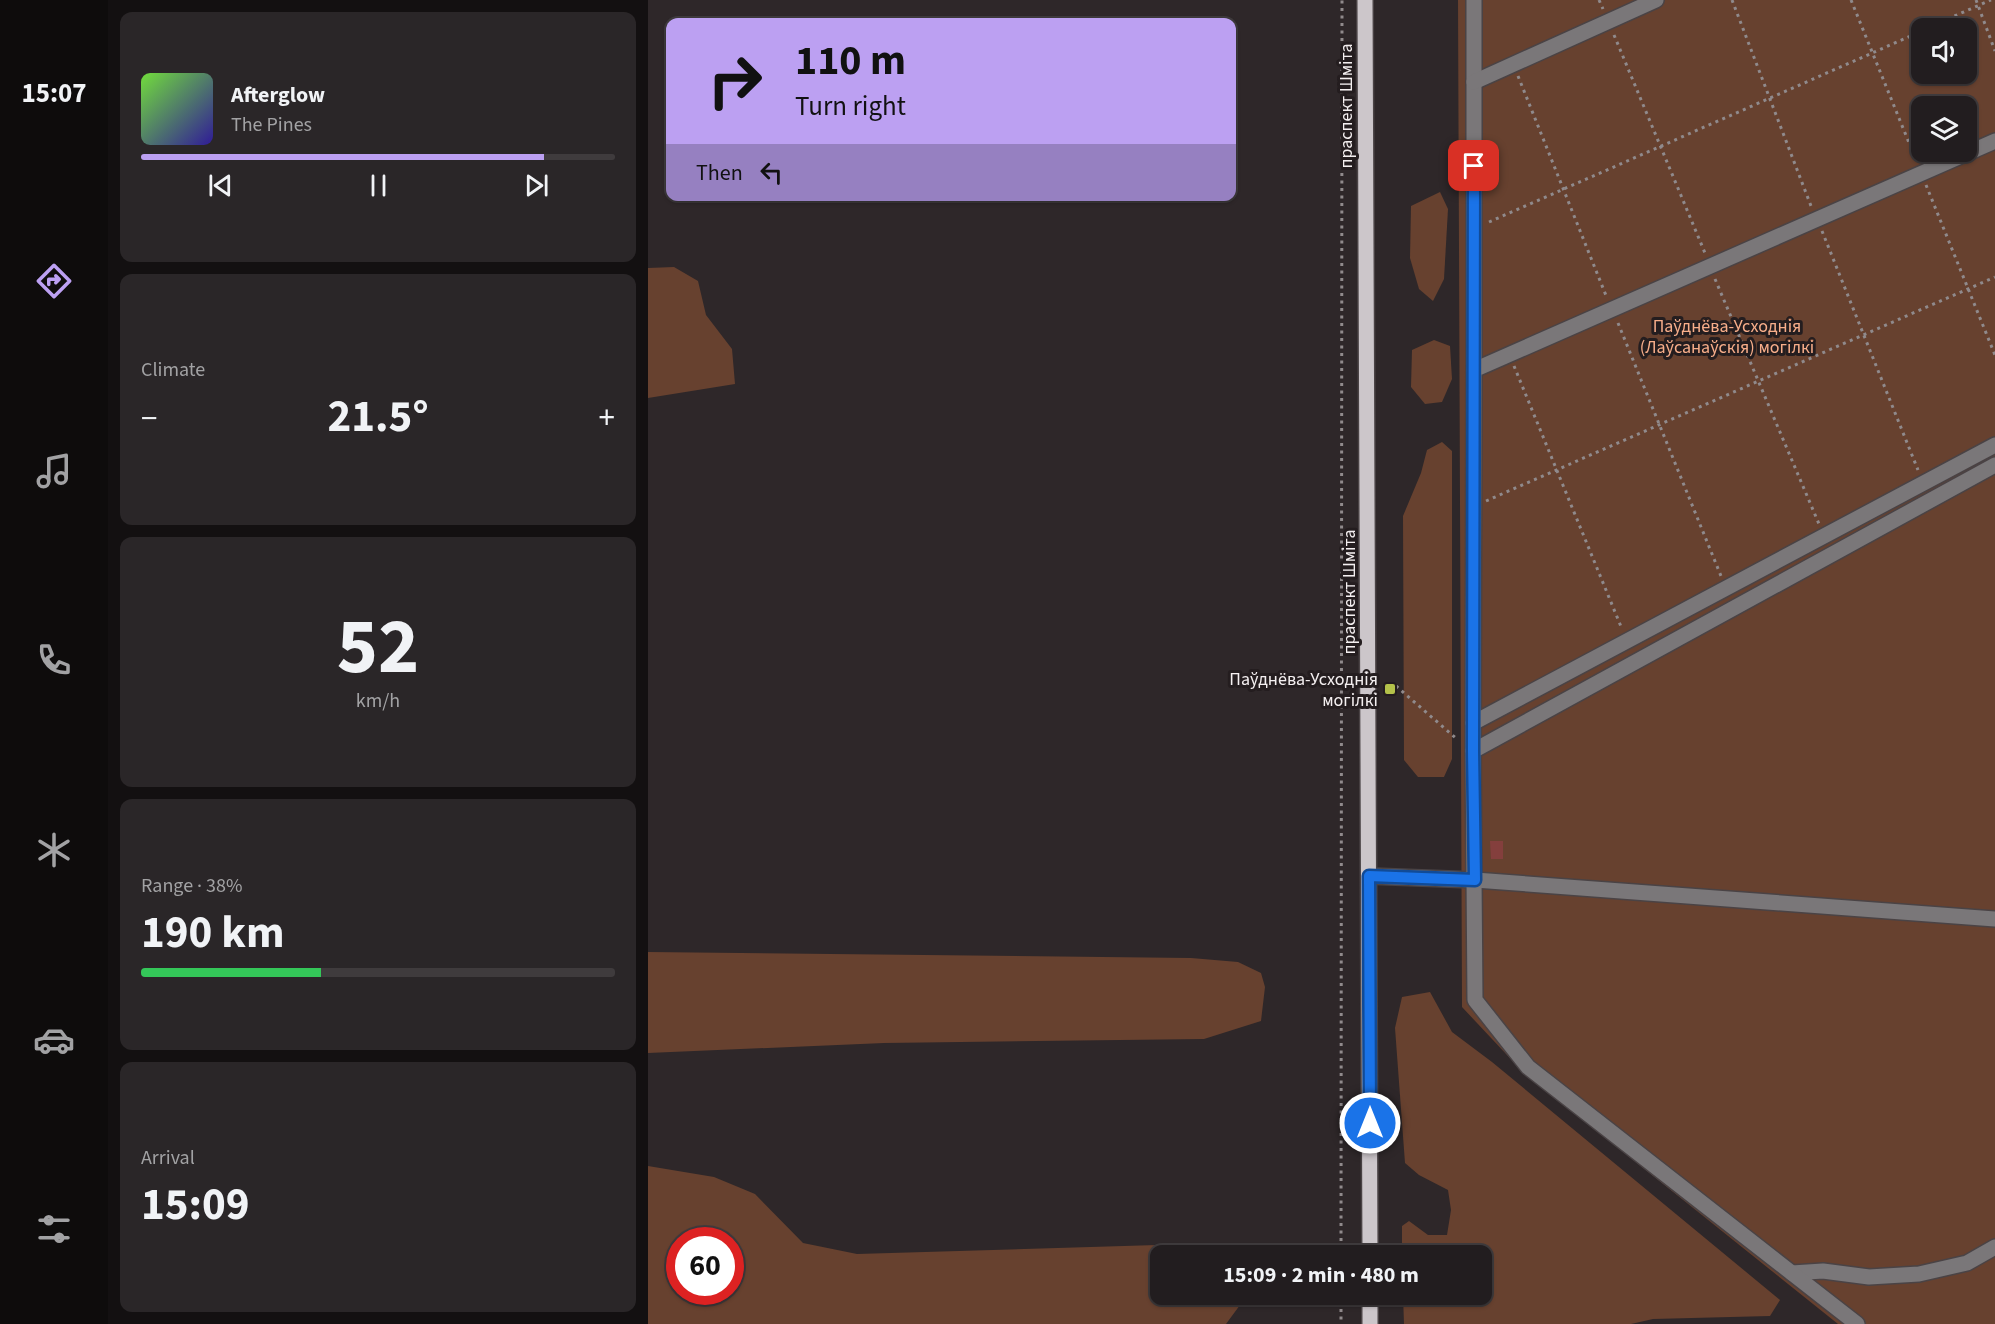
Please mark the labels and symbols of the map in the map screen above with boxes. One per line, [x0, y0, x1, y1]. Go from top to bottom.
street label: праспект Шміта [1334, 44, 1359, 168]
pin [1448, 140, 1499, 191]
park label: Паўднёва-Усходнія (Лаўсанаўскія) могілкі [1640, 314, 1814, 360]
street label: праспект Шміта [1337, 530, 1362, 654]
place label: Паўднёва-Усходнія могілкі [1229, 667, 1378, 713]
marker: Паўднёва-Усходнія могілкі [1383, 682, 1397, 696]
position arrow [1338, 1091, 1402, 1155]
speed limit sign: 60 [666, 1227, 744, 1305]

